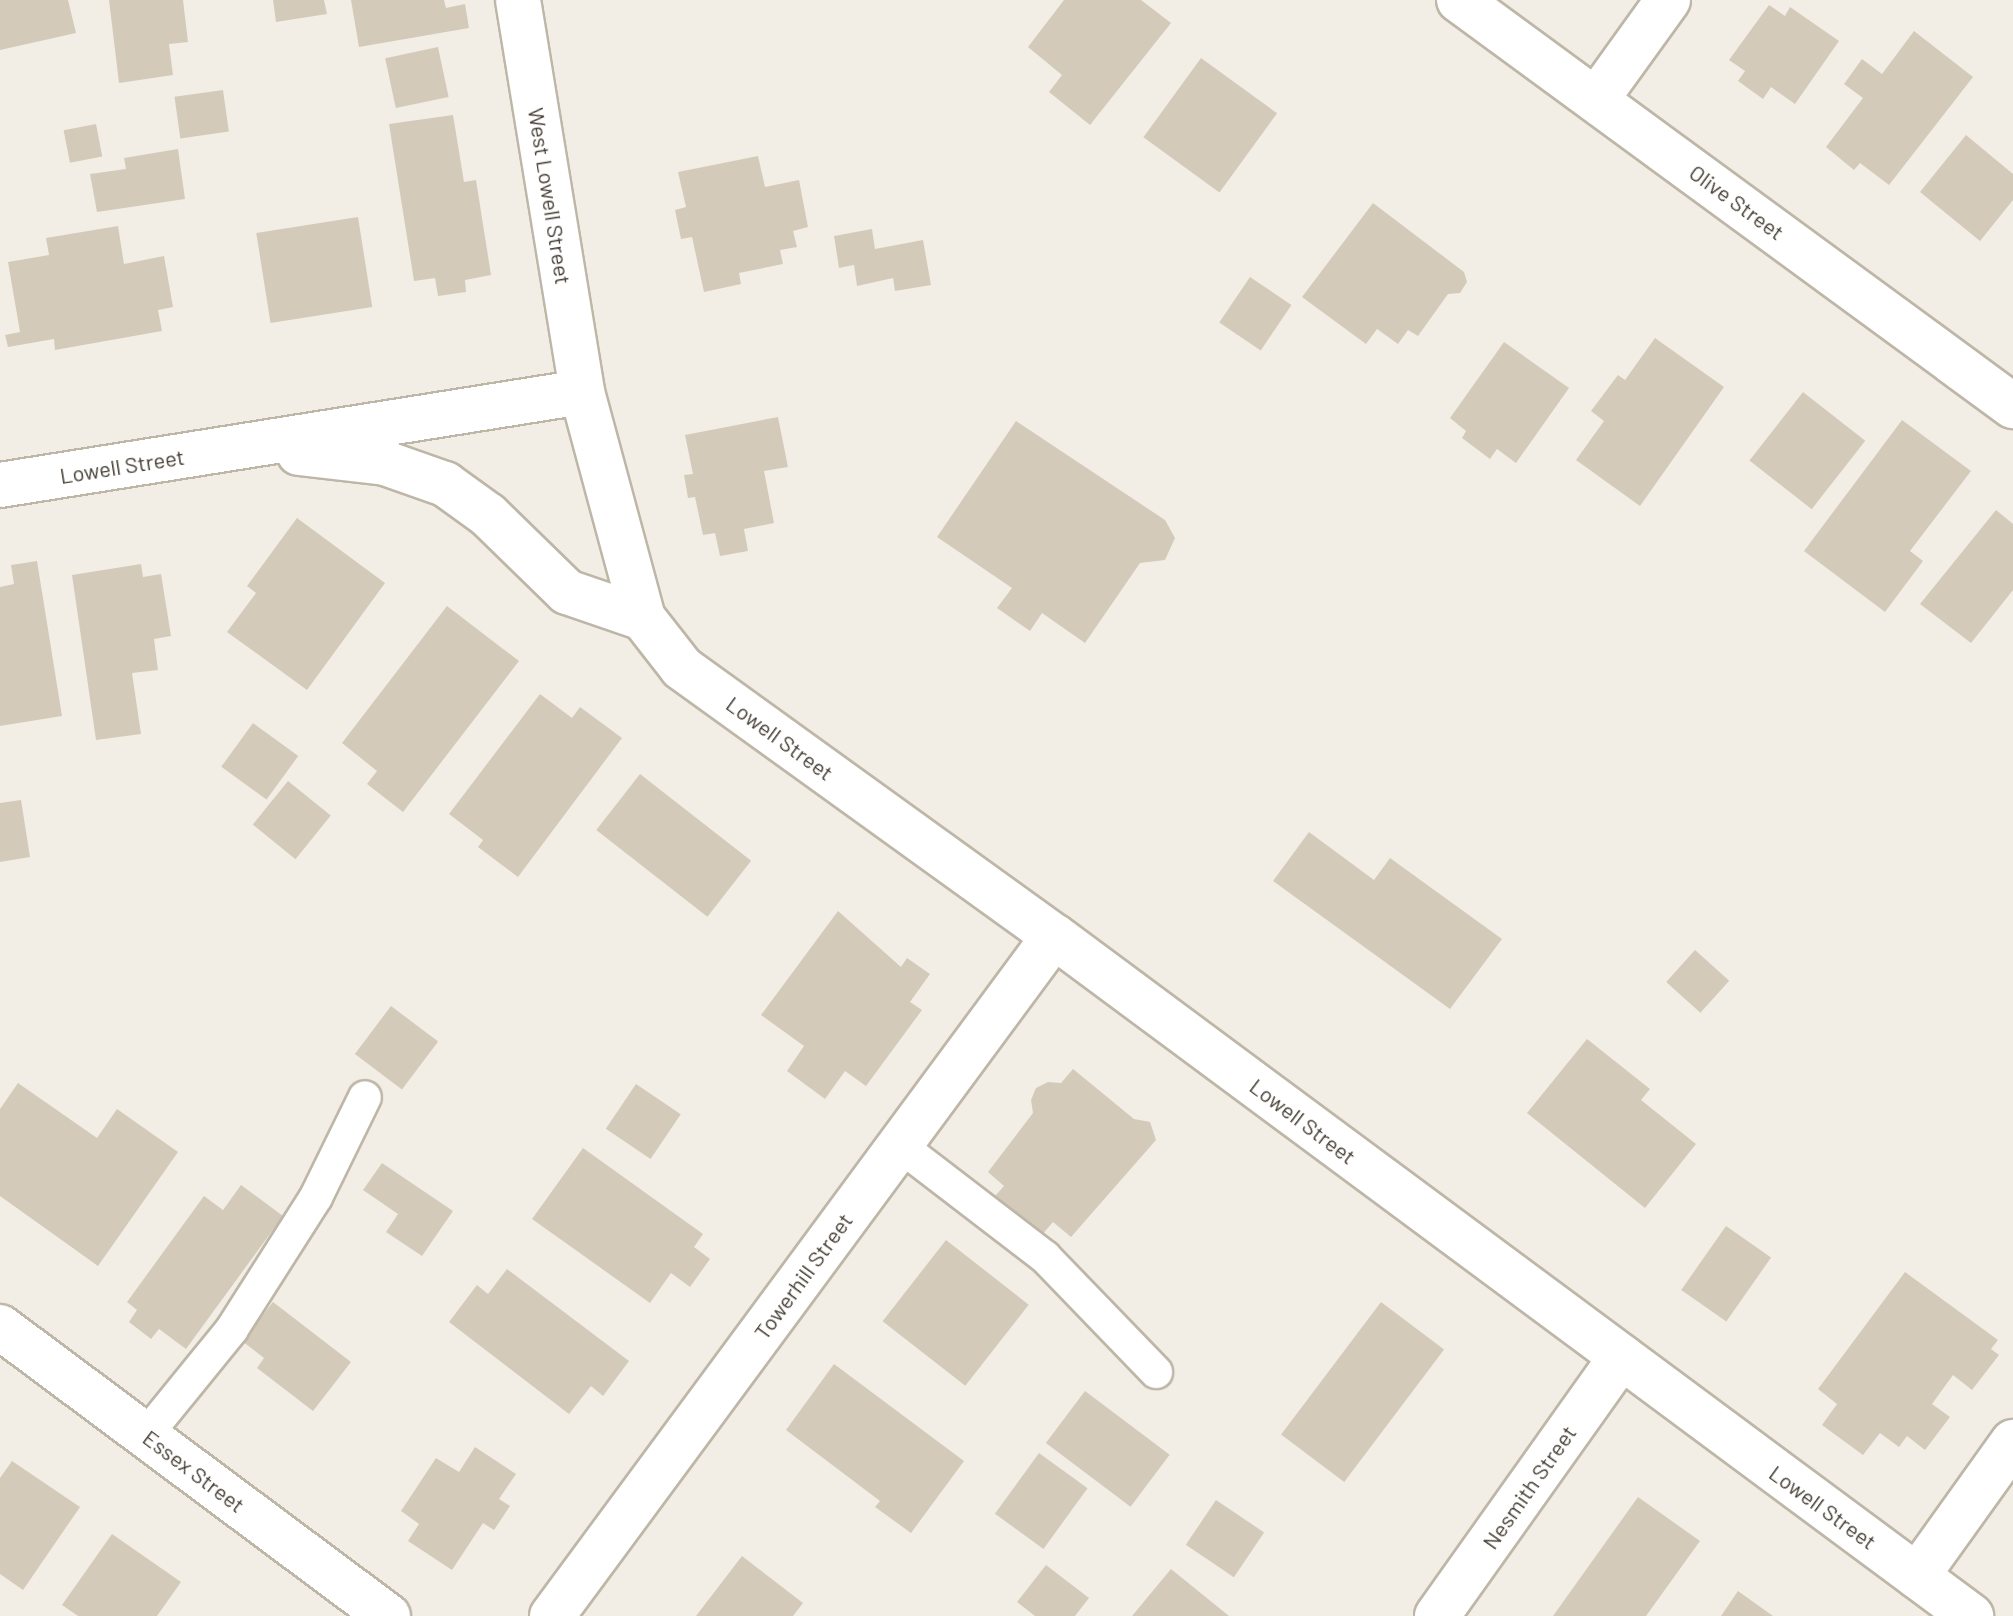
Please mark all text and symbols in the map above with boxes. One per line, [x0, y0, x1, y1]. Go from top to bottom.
street label: West Lowell Street [523, 106, 577, 286]
street label: Olive Street [1684, 159, 1790, 245]
street label: Lowell Street [58, 443, 186, 489]
street label: Lowell Street [721, 690, 839, 786]
street label: Lowell Street [1245, 1073, 1361, 1169]
street label: Towerhill Street [748, 1208, 858, 1344]
street label: Nesmith Street [1477, 1420, 1581, 1554]
street label: Essex Street [138, 1424, 250, 1518]
street label: Lowell Street [1764, 1459, 1882, 1555]

